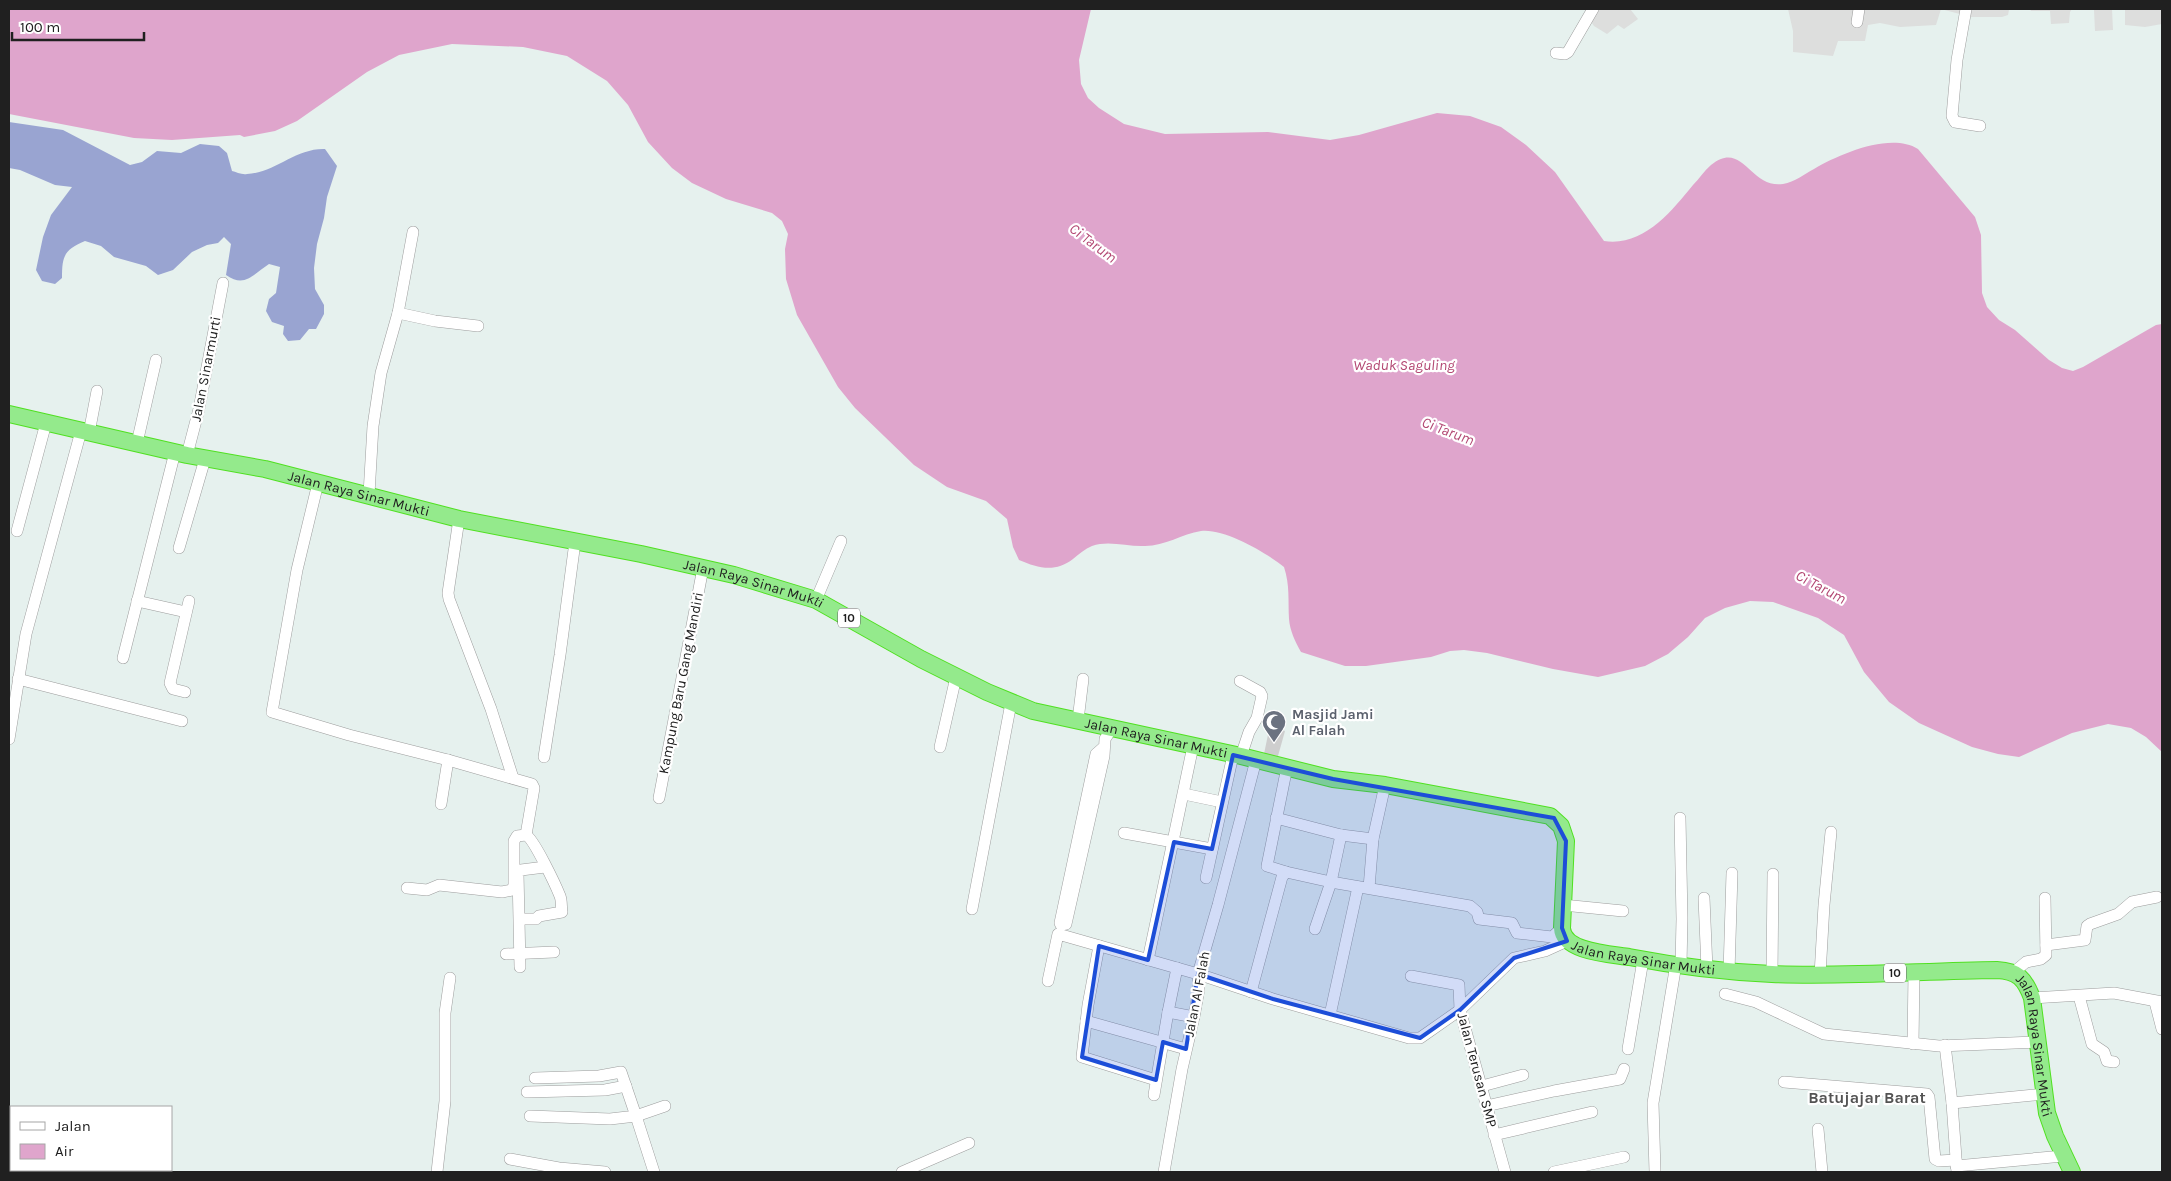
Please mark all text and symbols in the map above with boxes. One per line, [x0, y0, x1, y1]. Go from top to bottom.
scale bar [12, 10, 145, 42]
text: 100 m [20, 18, 60, 36]
water label: Ci Tarum [1066, 219, 1120, 267]
street label: Jalan Sinarmurti [187, 315, 225, 423]
water label: Waduk Saguling [1353, 356, 1456, 374]
water label: Ci Tarum [1419, 413, 1477, 449]
street label: Jalan Raya Sinar Mukti [286, 467, 432, 520]
street label: Jalan Raya Sinar Mukti [682, 555, 827, 611]
water label: Ci Tarum [1793, 566, 1849, 608]
street label: Kampung Baru Gang Mandiri [655, 591, 707, 775]
road number: 10 [838, 608, 860, 628]
place label: Masjid Jami Al Falah [1292, 706, 1374, 739]
mosque icon: Masjid Jami Al Falah [1261, 709, 1287, 743]
street label: Jalan Raya Sinar Mukti [1084, 714, 1229, 761]
street label: Jalan Raya Sinar Mukti [1569, 936, 1716, 978]
street label: Jalan Al Falah [1180, 950, 1214, 1038]
road number: 10 [1884, 964, 1906, 982]
street label: Jalan Raya Sinar Mukti [2013, 970, 2056, 1119]
street label: Jalan Terusan SMP [1453, 1011, 1501, 1130]
district label: Batujajar Barat [1808, 1088, 1926, 1107]
legend [10, 1106, 172, 1171]
text: Jalan [55, 1117, 91, 1135]
text: Air [55, 1142, 74, 1160]

